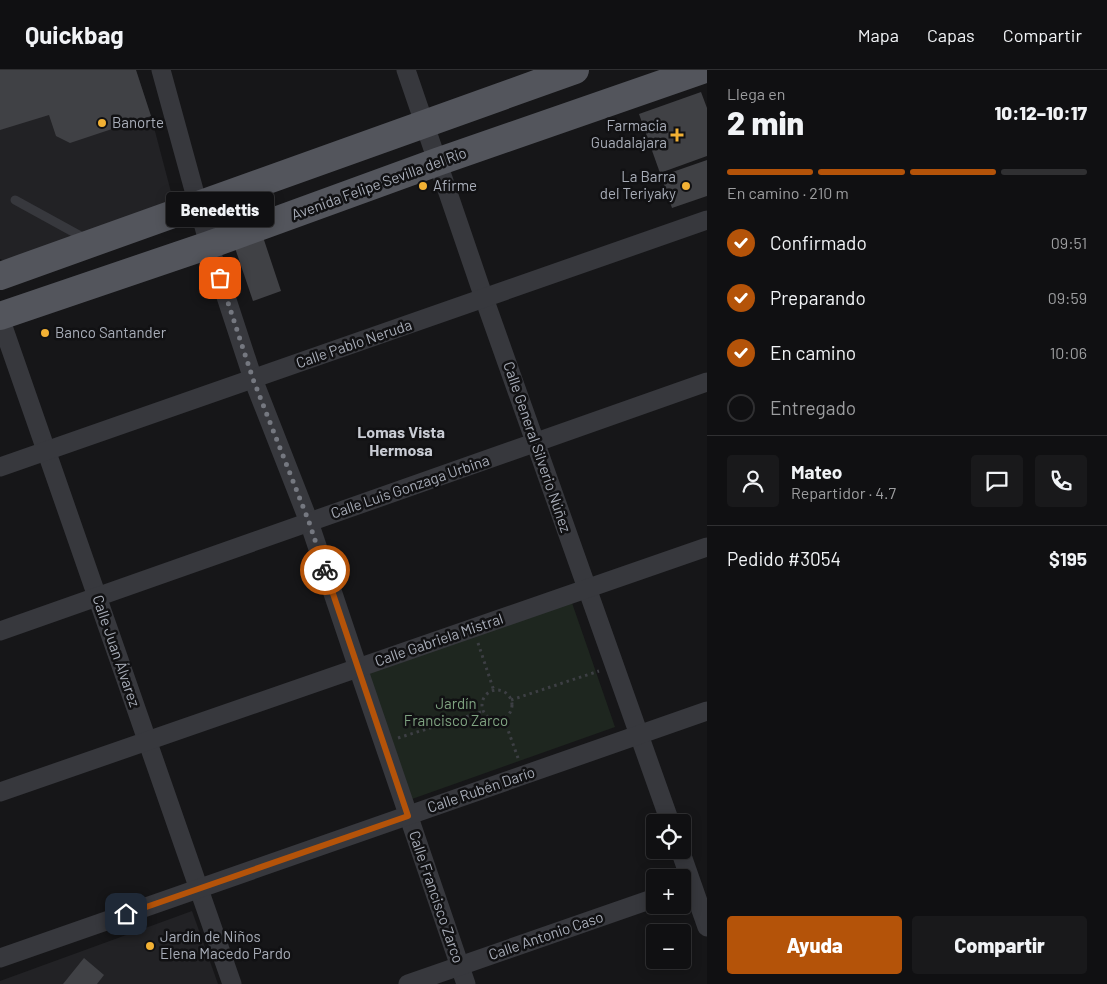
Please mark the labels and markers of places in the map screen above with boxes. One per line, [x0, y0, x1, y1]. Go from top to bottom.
place label: Banorte [112, 113, 164, 131]
place label: Farmacia Guadalajara [591, 116, 667, 151]
marker: Banorte [96, 117, 108, 129]
marker: Farmacia Guadalajara [671, 129, 683, 141]
place label: La Barra del Teriyaky [600, 167, 676, 202]
place label: Afirme [433, 176, 477, 194]
marker: Afirme [417, 180, 429, 192]
marker: La Barra del Teriyaky [680, 180, 692, 192]
callout: Benedettis [166, 193, 274, 228]
pin [199, 257, 241, 299]
place label: Banco Santander [55, 323, 167, 341]
marker: Banco Santander [39, 327, 51, 339]
pin [105, 893, 147, 935]
place label: Jardín de Niños Elena Macedo Pardo [160, 927, 291, 962]
marker: Jardín de Niños Elena Macedo Pardo [144, 940, 156, 952]

